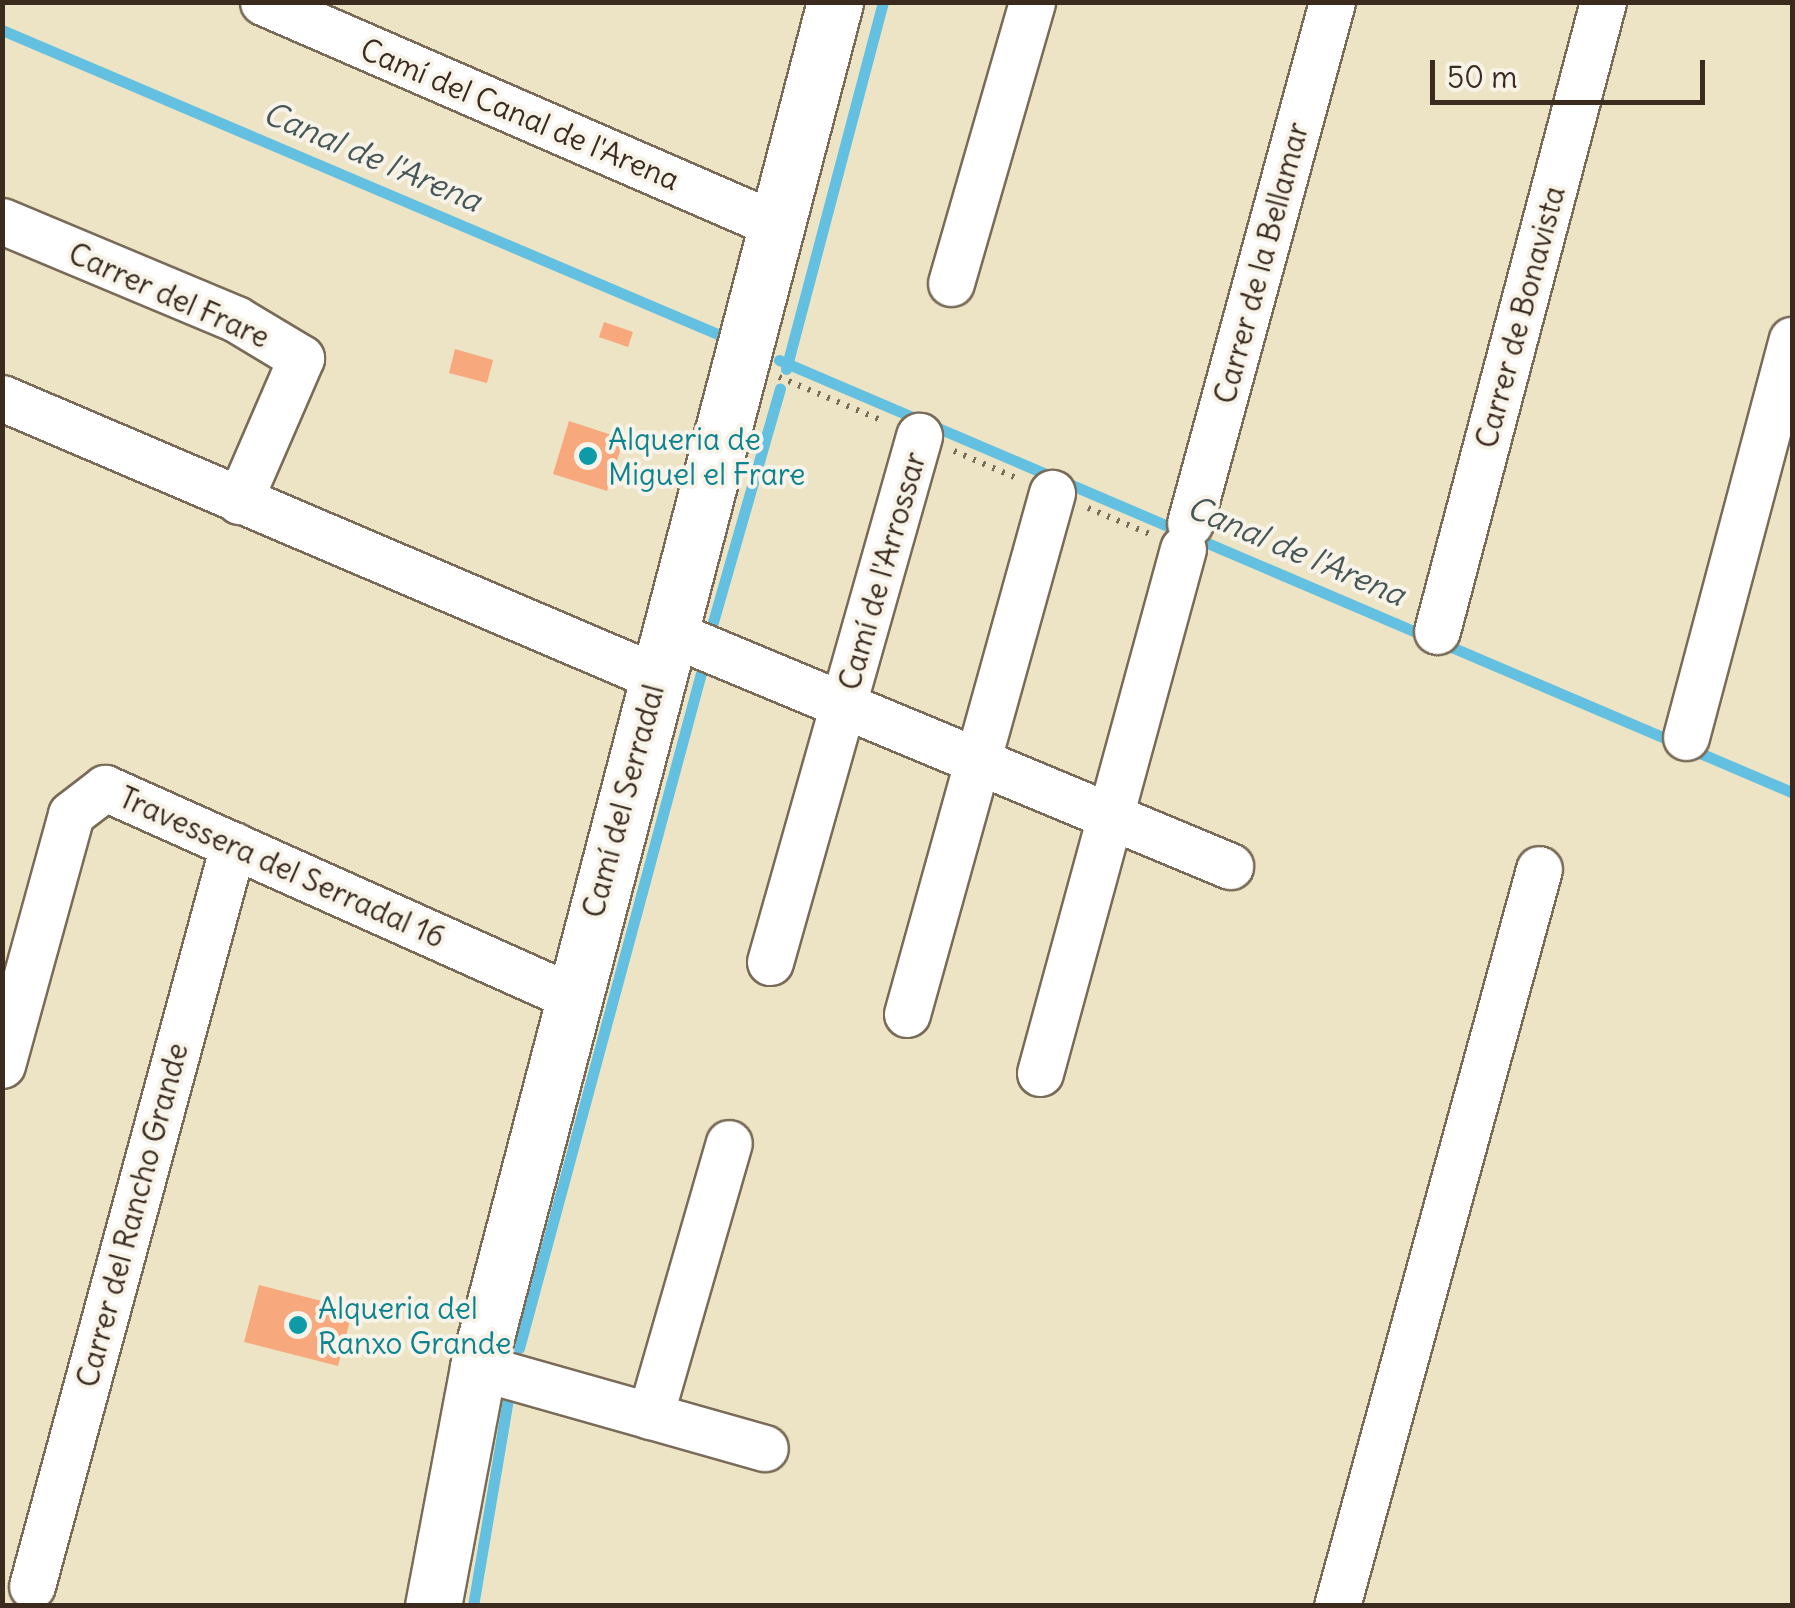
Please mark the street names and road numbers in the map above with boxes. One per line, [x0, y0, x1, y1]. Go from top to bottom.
street label: Camí del Canal de l'Arena [355, 30, 685, 198]
street label: Carrer de la Bellamar [1206, 118, 1316, 408]
street label: Carrer de Bonavista [1468, 182, 1572, 452]
street label: Carrer del Frare [63, 235, 275, 355]
street label: Camí de l'Arrossar [831, 448, 933, 694]
street label: Camí del Serradal [575, 681, 671, 921]
street label: Travessera del Serradal 16 [114, 779, 450, 955]
street label: Carrer del Rancho Grande [69, 1039, 195, 1391]

